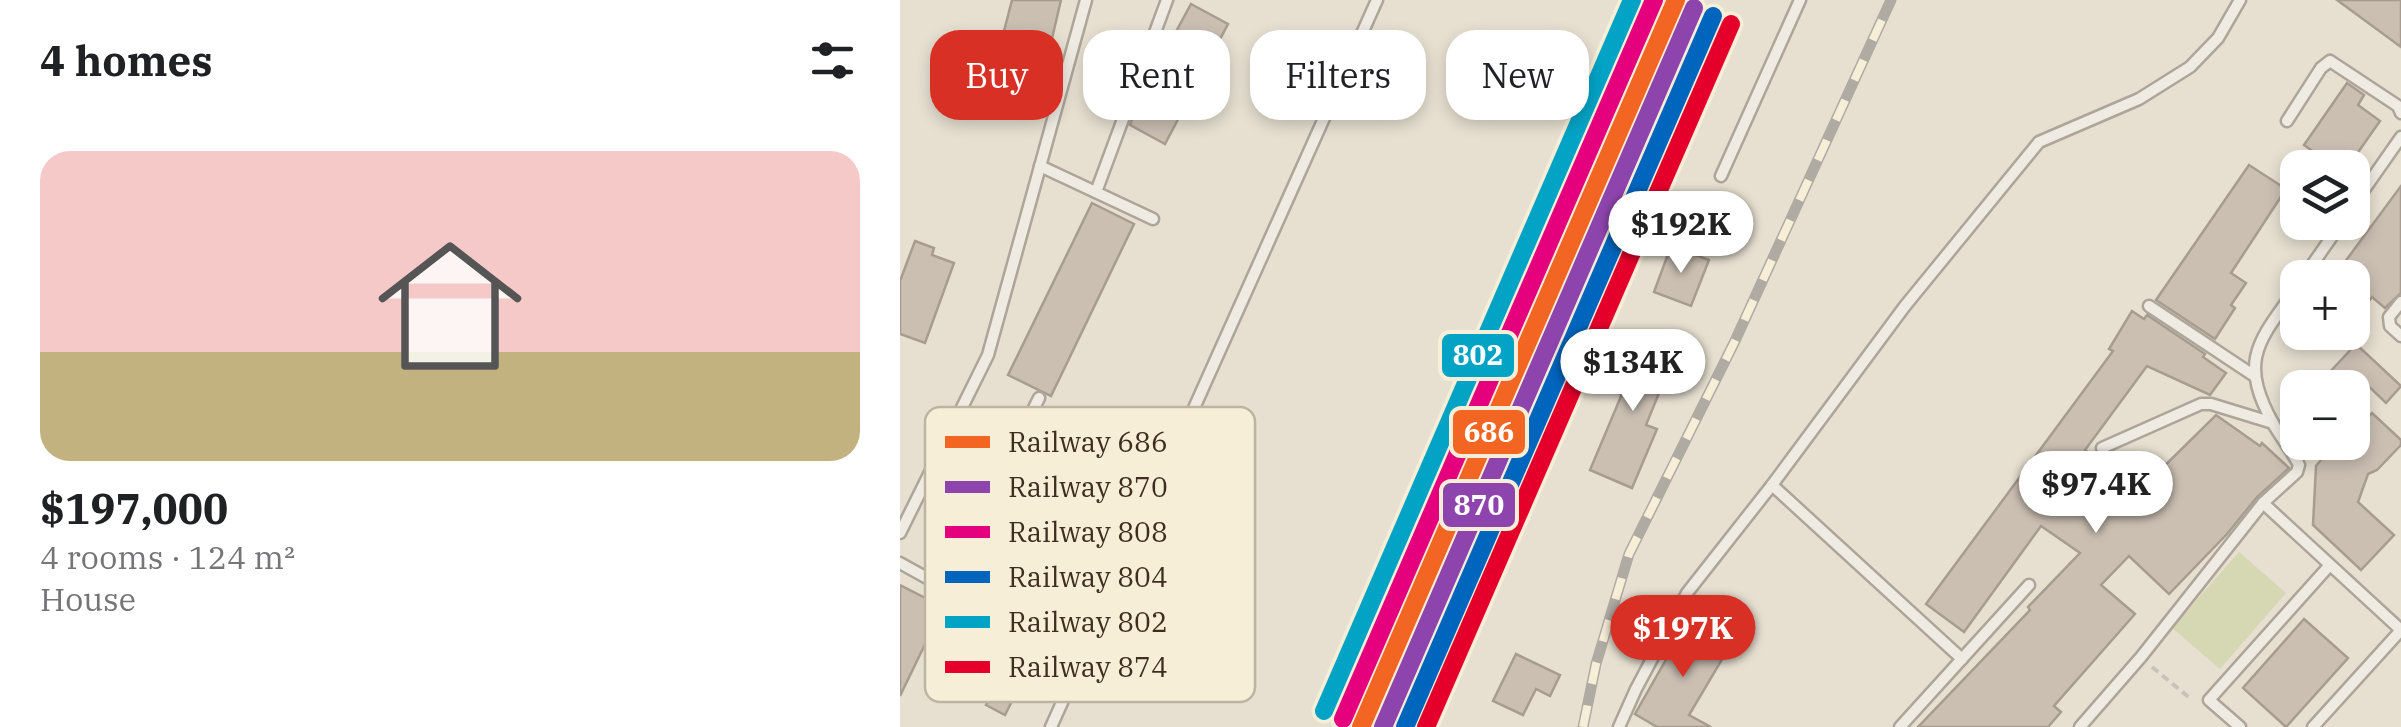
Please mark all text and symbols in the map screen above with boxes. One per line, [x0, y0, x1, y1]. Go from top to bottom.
chip: Buy [930, 30, 1063, 120]
chip: Rent [1083, 30, 1230, 120]
chip: Filters [1250, 30, 1426, 120]
chip: New [1446, 30, 1589, 120]
text: 4 homes [40, 33, 213, 88]
icon: filters [805, 33, 860, 88]
map controls [2280, 150, 2370, 460]
button: layers [2280, 150, 2370, 240]
pin: $192K [1611, 191, 1751, 276]
text: $192K [1630, 202, 1732, 244]
icon: home [360, 216, 540, 396]
button: + [2280, 260, 2370, 350]
pin: $134K [1563, 329, 1703, 414]
line badge: 802 [1440, 332, 1516, 379]
text: 802 [1453, 336, 1503, 373]
text: $134K [1582, 340, 1684, 382]
button: − [2280, 370, 2370, 460]
legend [925, 407, 1255, 702]
line badge: 686 [1451, 408, 1527, 456]
text: 686 [1464, 413, 1514, 450]
text: Railway 686 [1008, 423, 1168, 460]
pin: $97.4K [2015, 451, 2177, 536]
text: $97.4K [2041, 462, 2151, 504]
text: Railway 870 [1008, 468, 1168, 505]
text: $197,000 [40, 481, 228, 536]
line badge: 870 [1441, 481, 1517, 529]
text: 870 [1454, 486, 1504, 523]
text: Railway 808 [1008, 513, 1168, 550]
text: 4 rooms · 124 m² [40, 536, 295, 578]
text: Railway 804 [1008, 558, 1168, 595]
text: House [40, 578, 136, 620]
pin: $197K [1613, 595, 1753, 680]
text: Railway 802 [1008, 603, 1168, 640]
text: $197K [1632, 606, 1734, 648]
text: Railway 874 [1008, 648, 1168, 685]

